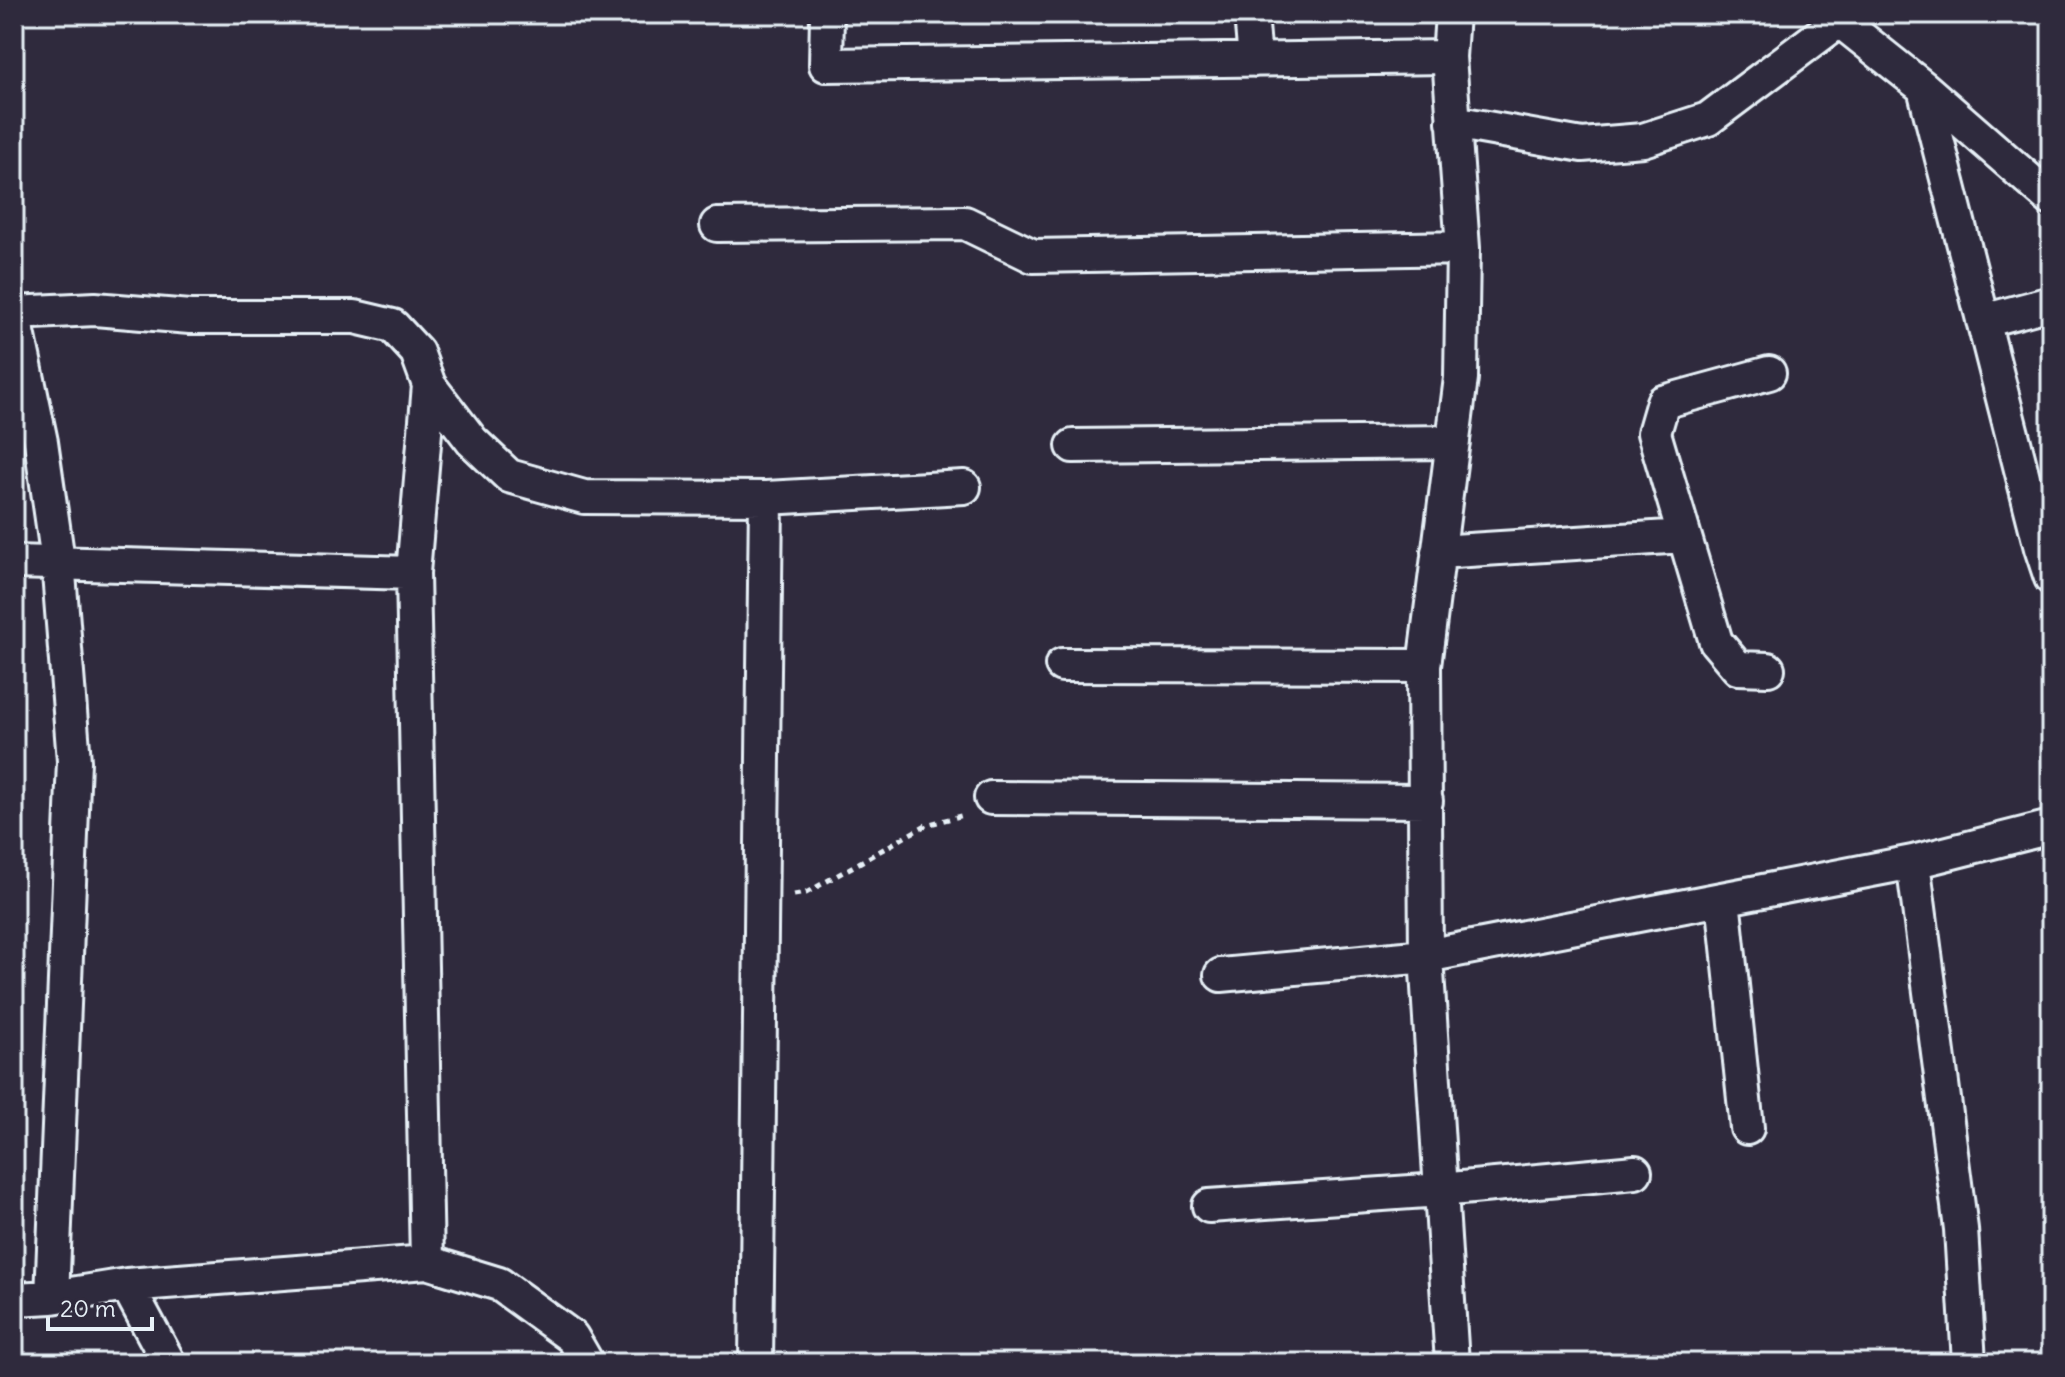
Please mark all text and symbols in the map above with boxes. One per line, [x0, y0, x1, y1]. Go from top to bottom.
scale bar [48, 1281, 152, 1331]
text: 20 m [60, 1293, 116, 1323]

